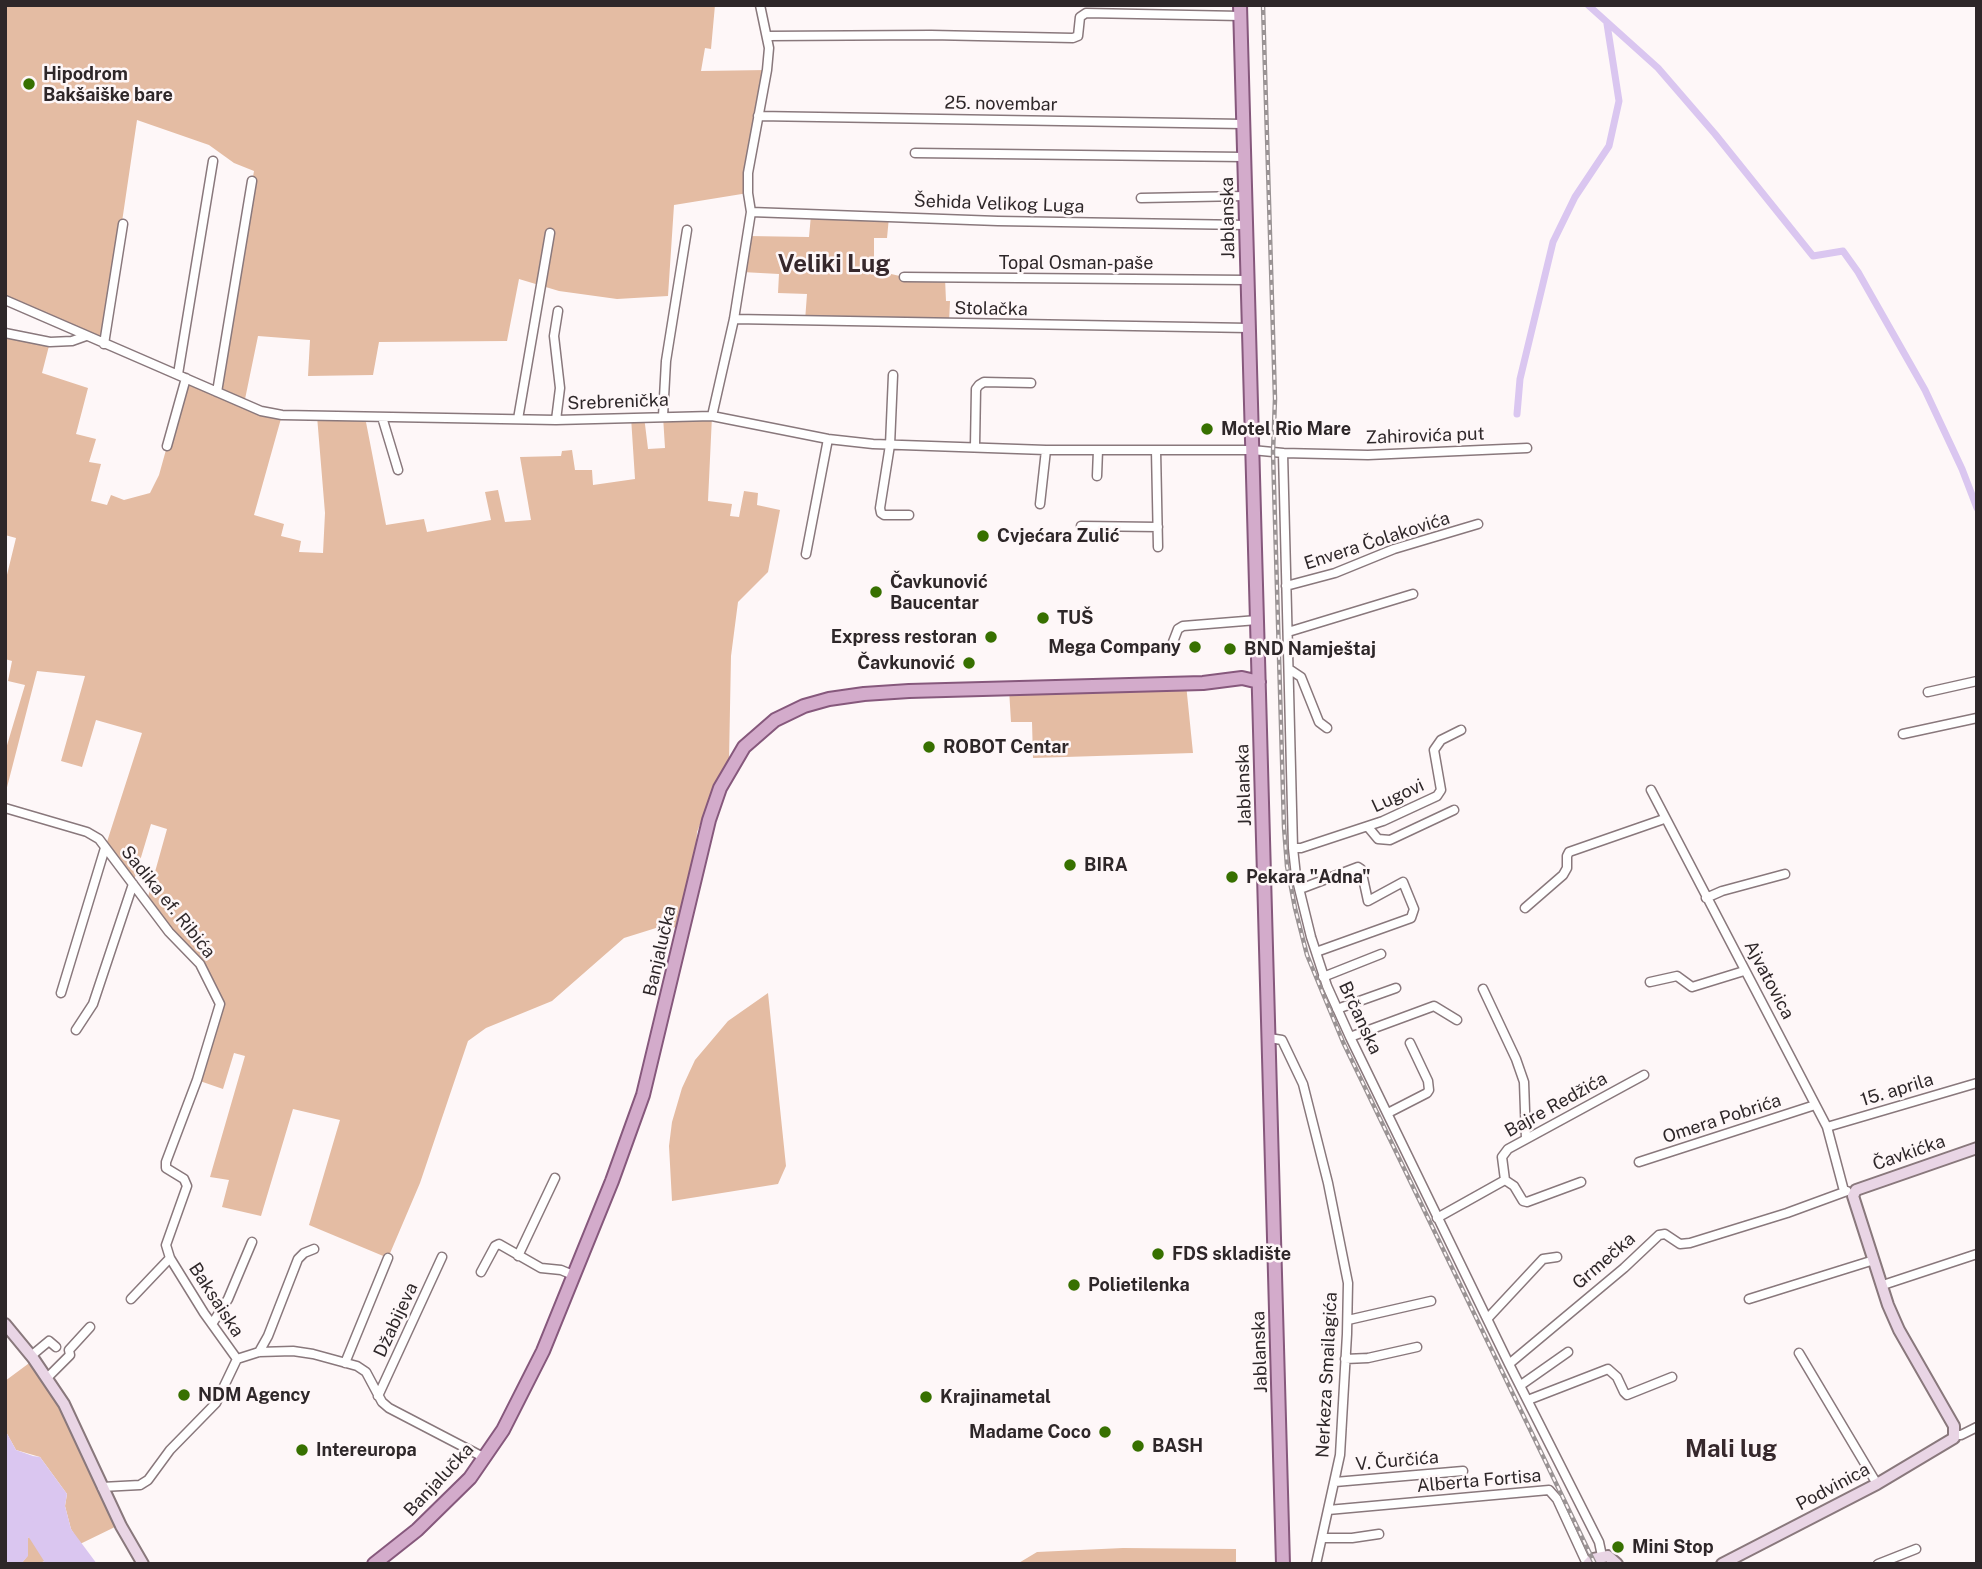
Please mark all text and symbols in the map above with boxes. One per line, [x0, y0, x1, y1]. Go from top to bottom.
place label: Hipodrom Bakšaiške bare [43, 63, 173, 106]
marker: Hipodrom Bakšaiške bare [21, 76, 37, 92]
street label: 25. novembar [944, 92, 1058, 116]
street label: Jablanska [1216, 177, 1240, 259]
street label: Šehida Velikog Luga [913, 190, 1085, 218]
district label: Veliki Lug [778, 251, 890, 279]
street label: Topal Osman-paše [999, 252, 1153, 274]
street label: Stolačka [954, 298, 1028, 320]
street label: Srebrenička [567, 389, 669, 415]
place label: Motel Rio Mare [1221, 418, 1351, 440]
marker: Motel Rio Mare [1199, 421, 1215, 437]
street label: Zahirovića put [1365, 423, 1485, 449]
street label: Envera Čolakovića [1301, 507, 1453, 575]
place label: Cvjećara Zulić [997, 525, 1119, 547]
marker: Cvjećara Zulić [975, 528, 991, 544]
place label: Čavkunović Baucentar [890, 571, 988, 614]
marker: Čavkunović Baucentar [868, 584, 884, 600]
place label: TUŠ [1057, 607, 1094, 629]
marker: TUŠ [1035, 610, 1051, 626]
place label: Express restoran [831, 626, 977, 648]
marker: Express restoran [983, 629, 999, 645]
place label: Mega Company [1048, 636, 1181, 658]
place label: BND Namještaj [1244, 638, 1376, 660]
marker: Mega Company [1187, 639, 1203, 655]
marker: BND Namještaj [1222, 641, 1238, 657]
place label: Čavkunović [857, 652, 955, 674]
marker: Čavkunović [961, 655, 977, 671]
place label: ROBOT Centar [943, 736, 1069, 758]
marker: ROBOT Centar [921, 739, 937, 755]
street label: Jablanska [1232, 744, 1256, 826]
street label: Lugovi [1368, 775, 1428, 817]
street label: Sadika ef. Ribića [116, 842, 220, 962]
place label: BIRA [1084, 854, 1128, 876]
marker: BIRA [1062, 857, 1078, 873]
place label: Pekara "Adna" [1246, 866, 1371, 888]
marker: Pekara "Adna" [1224, 869, 1240, 885]
street label: Banjalučka [639, 904, 681, 998]
street label: Ajvatovica [1739, 937, 1799, 1023]
street label: Brčanska [1334, 978, 1386, 1058]
street label: Bajre Redžića [1501, 1068, 1611, 1142]
street label: 15. aprila [1858, 1069, 1936, 1111]
street label: Omera Pobrića [1660, 1090, 1784, 1148]
street label: Čavkićka [1870, 1131, 1948, 1175]
street label: Grmečka [1568, 1228, 1640, 1294]
place label: FDS skladište [1172, 1243, 1291, 1265]
marker: FDS skladište [1150, 1246, 1166, 1262]
street label: Baksaiska [184, 1259, 248, 1341]
place label: Polietilenka [1088, 1274, 1190, 1296]
marker: Polietilenka [1066, 1277, 1082, 1293]
street label: Džabijeva [369, 1279, 423, 1361]
street label: Nerkeza Smailagića [1312, 1291, 1342, 1459]
street label: Jablanska [1248, 1311, 1272, 1393]
place label: NDM Agency [198, 1384, 310, 1406]
place label: Krajinametal [940, 1386, 1051, 1408]
marker: NDM Agency [176, 1387, 192, 1403]
marker: Krajinametal [918, 1389, 934, 1405]
place label: Madame Coco [969, 1421, 1091, 1443]
marker: Madame Coco [1097, 1424, 1113, 1440]
place label: BASH [1152, 1435, 1203, 1457]
district label: Mali lug [1685, 1436, 1777, 1464]
marker: BASH [1130, 1438, 1146, 1454]
place label: Intereuropa [316, 1439, 417, 1461]
street label: Banjalučka [400, 1439, 478, 1521]
marker: Intereuropa [294, 1442, 310, 1458]
street label: V. Čurčića [1354, 1447, 1440, 1475]
street label: Podvinica [1792, 1459, 1874, 1515]
street label: Alberta Fortisa [1416, 1465, 1542, 1497]
place label: Mini Stop [1632, 1536, 1714, 1558]
marker: Mini Stop [1610, 1539, 1626, 1555]

